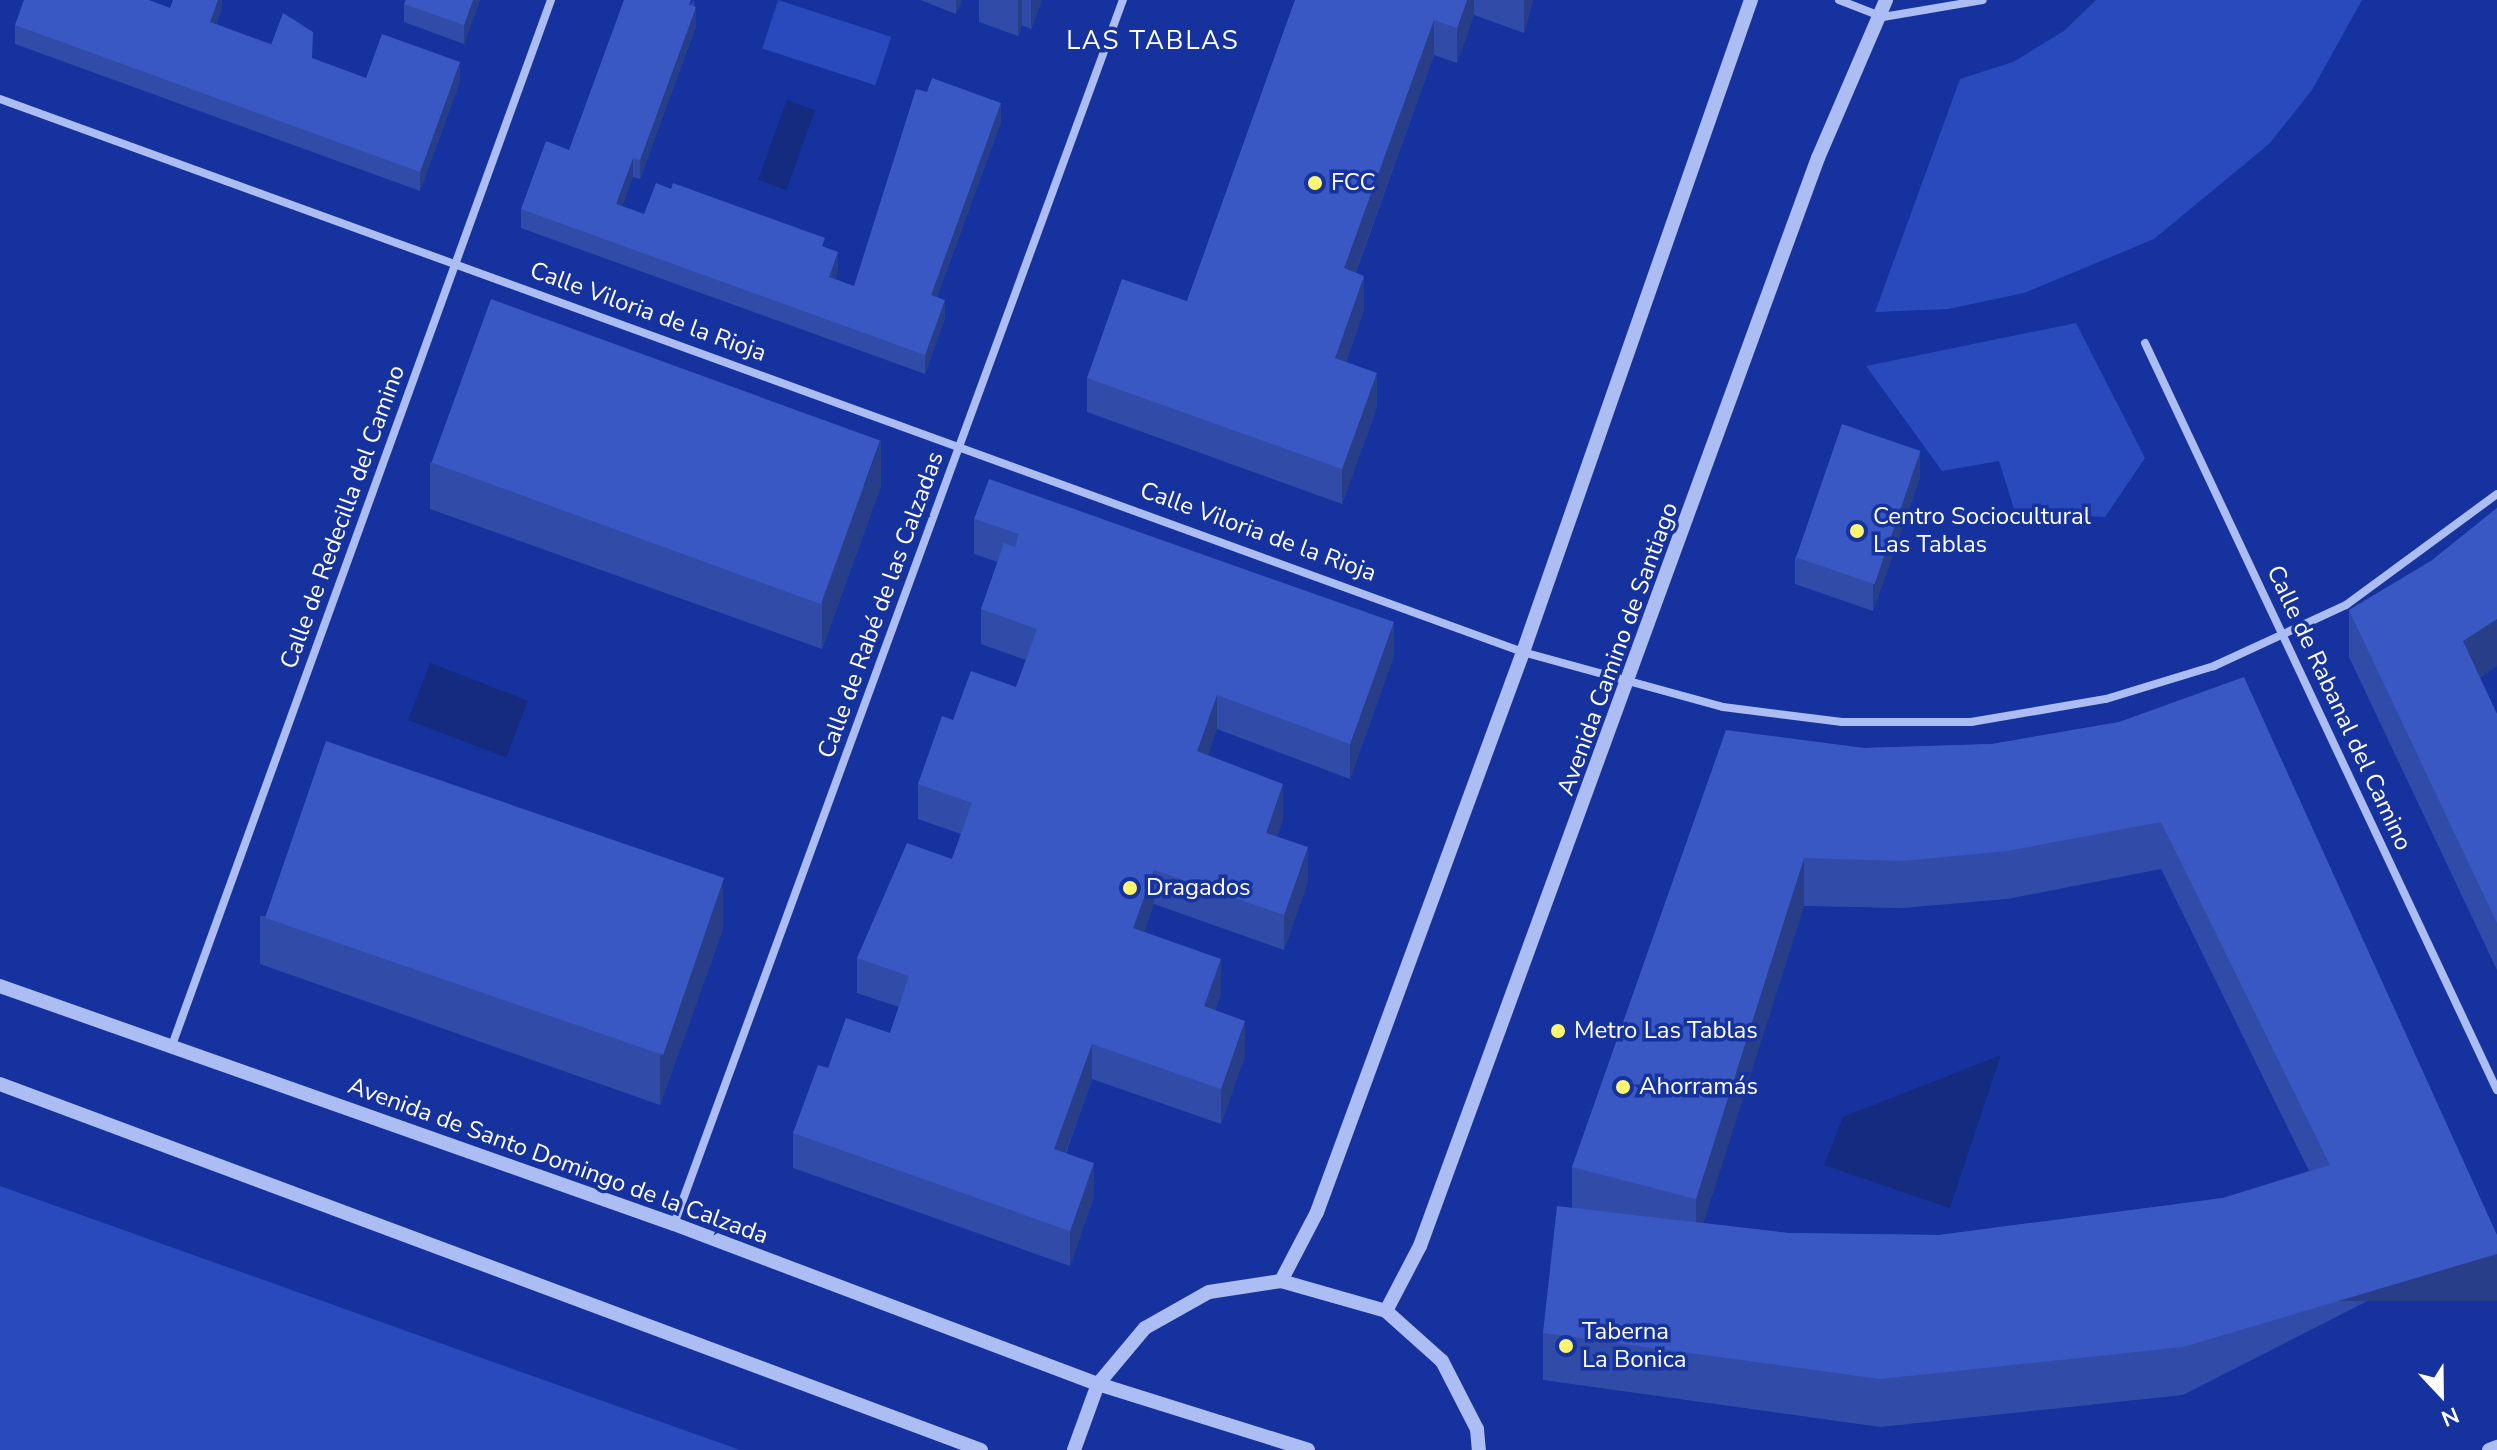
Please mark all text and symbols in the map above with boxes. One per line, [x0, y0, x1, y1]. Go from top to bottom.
district label: LAS TABLAS [1066, 25, 1240, 57]
place label: FCC [1331, 169, 1376, 197]
marker: FCC [1306, 174, 1324, 192]
street label: Calle Viloria de la Rioja [526, 256, 770, 368]
street label: Calle de Redecilla del Camino [275, 361, 411, 673]
street label: Calle de Rabé de las Calzadas [812, 448, 950, 762]
street label: Calle Viloria de la Rioja [1136, 476, 1380, 588]
street label: Avenida Camino de Santiago [1551, 499, 1685, 799]
place label: Centro Sociocultural Las Tablas [1873, 503, 2091, 559]
marker: Centro Sociocultural Las Tablas [1848, 522, 1866, 540]
street label: Calle de Rabanal del Camino [2260, 561, 2418, 855]
place label: Dragados [1146, 874, 1251, 902]
marker: Dragados [1121, 879, 1139, 897]
place label: Metro Las Tablas [1574, 1017, 1758, 1045]
marker: Metro Las Tablas [1549, 1022, 1567, 1040]
street label: Avenida de Santo Domingo de la Calzada [344, 1071, 772, 1251]
place label: Ahorramás [1639, 1073, 1758, 1101]
marker: Ahorramás [1614, 1078, 1632, 1096]
place label: Taberna La Bonica [1582, 1318, 1686, 1374]
marker: Taberna La Bonica [1557, 1337, 1575, 1355]
north arrow [2401, 1354, 2481, 1434]
text: N [2437, 1399, 2463, 1433]

